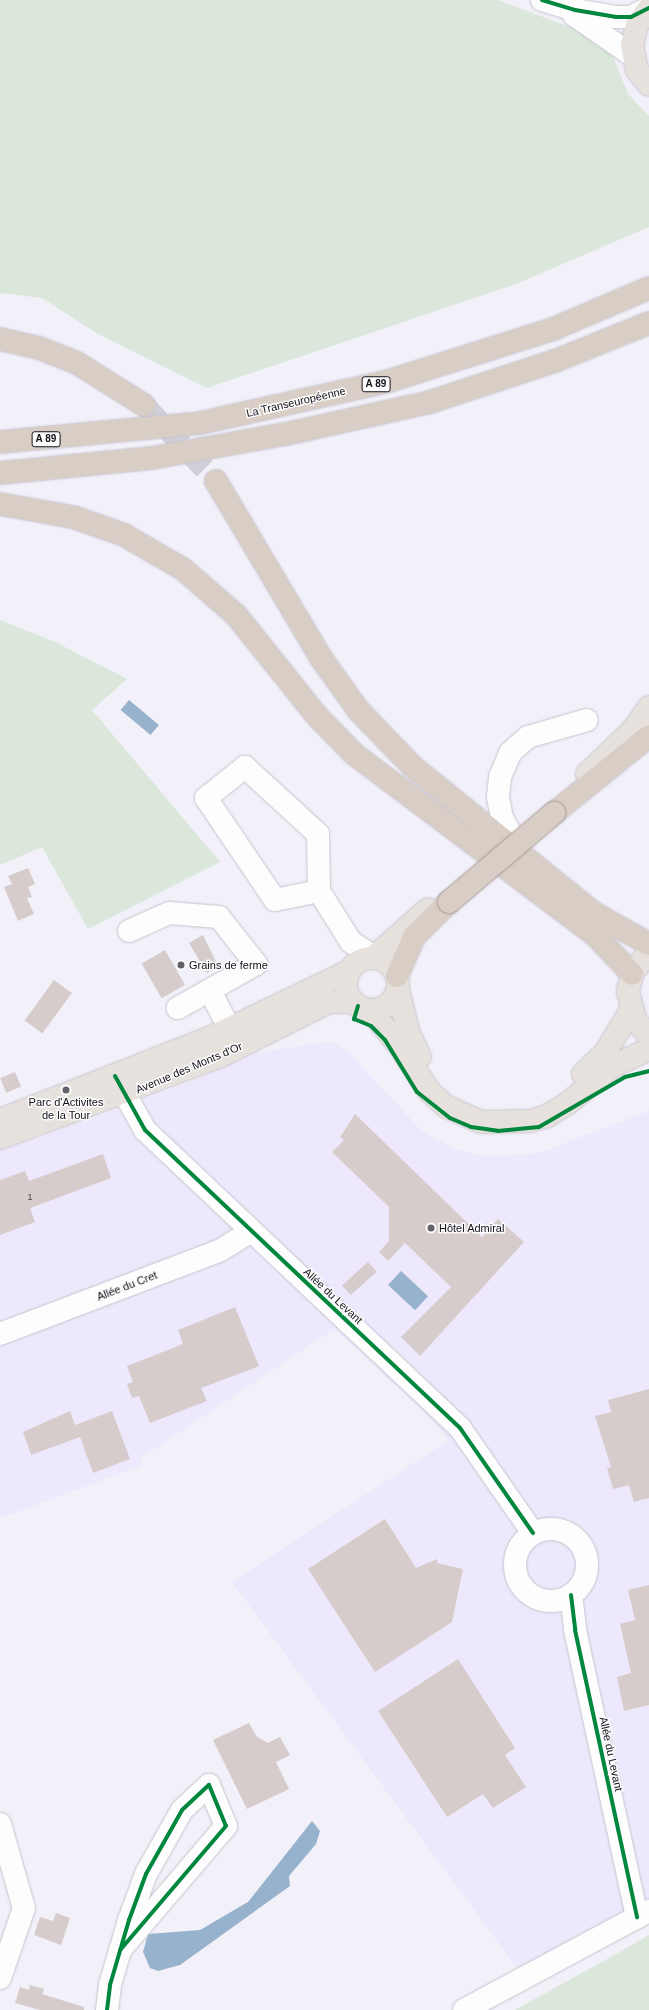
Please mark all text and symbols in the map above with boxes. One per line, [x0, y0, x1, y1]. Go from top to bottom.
road number: A 89 [361, 376, 391, 392]
street label: La Transeuropéenne [245, 384, 347, 420]
road number: A 89 [31, 431, 61, 447]
place label: Grains de ferme [189, 958, 268, 972]
marker: Grains de ferme [176, 960, 186, 970]
street label: Avenue des Monts d'Or [134, 1040, 244, 1096]
marker: Parc d'Activites de la Tour [61, 1085, 71, 1095]
place label: Parc d'Activites de la Tour [29, 1096, 103, 1122]
house number: 1 [27, 1192, 33, 1202]
place label: Hôtel Admiral [439, 1221, 505, 1235]
marker: Hôtel Admiral [426, 1223, 436, 1233]
street label: Allée du Levant [301, 1265, 365, 1327]
street label: Allée du Cret [95, 1268, 159, 1304]
street label: Allée du Levant [597, 1716, 625, 1792]

